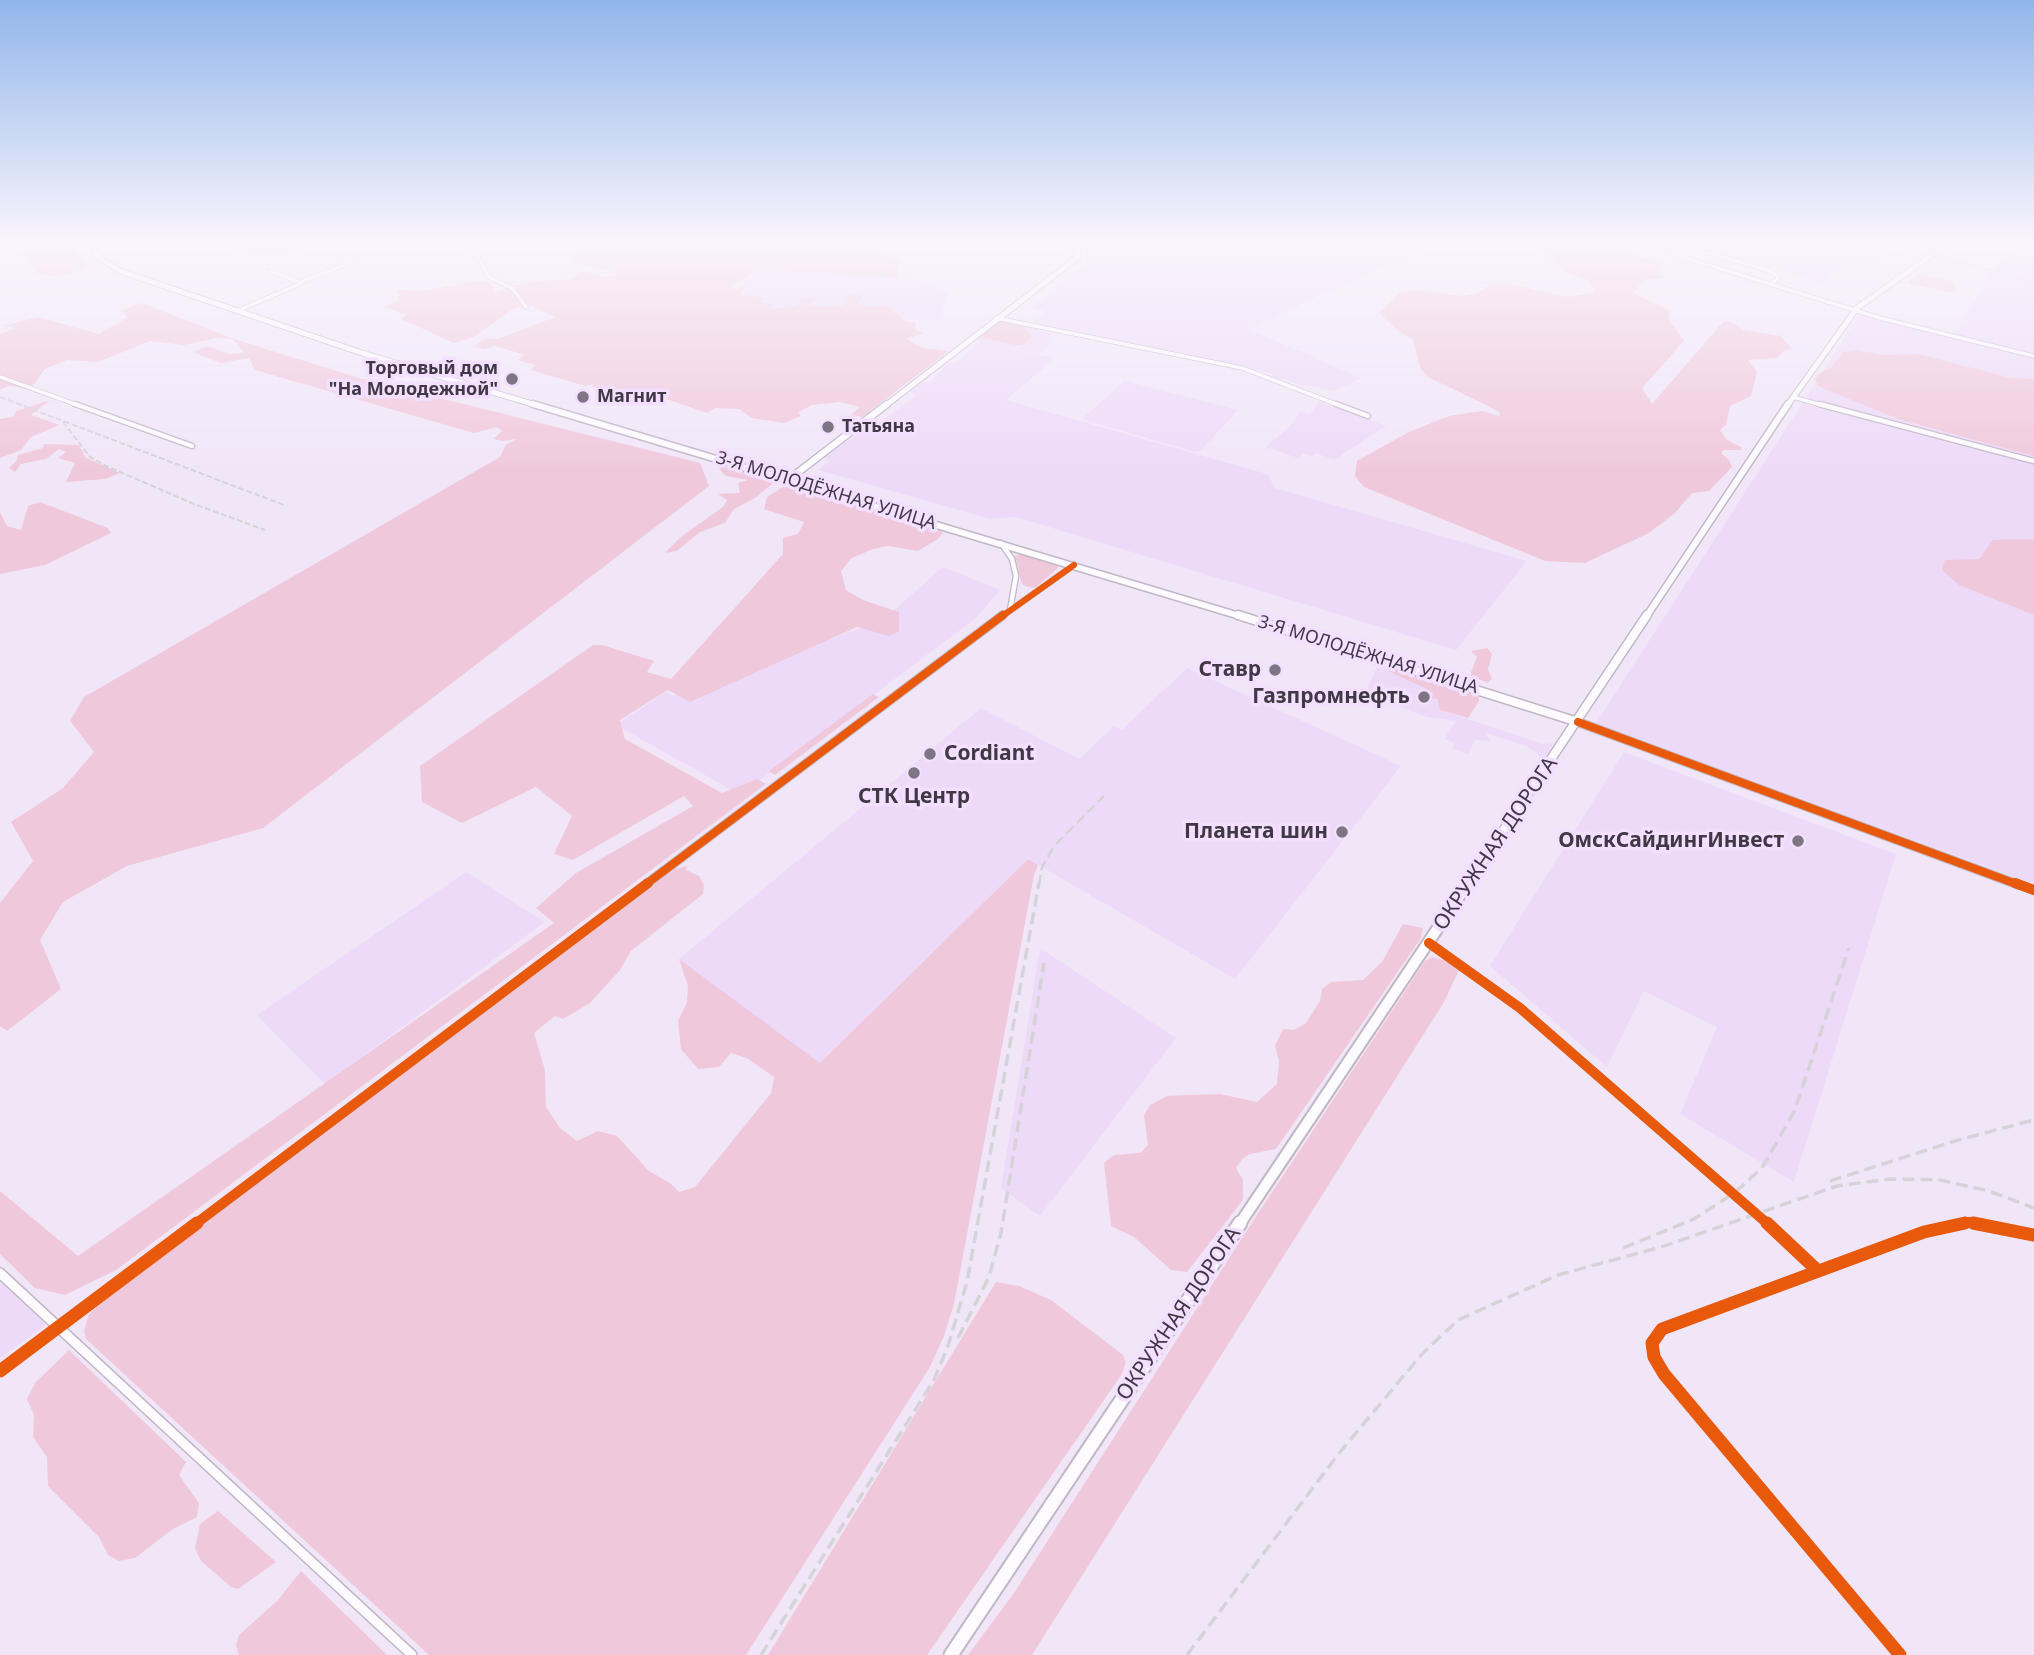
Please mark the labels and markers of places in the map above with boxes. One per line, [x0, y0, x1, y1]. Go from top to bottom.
place label: Торговый дом "На Молодежной" [329, 358, 498, 400]
marker: Торговый дом "На Молодежной" [504, 371, 520, 387]
place label: Магнит [597, 386, 666, 408]
marker: Магнит [575, 389, 591, 405]
place label: Татьяна [842, 416, 915, 438]
marker: Татьяна [820, 419, 836, 435]
place label: Ставр [1198, 657, 1261, 683]
marker: Ставр [1267, 662, 1283, 678]
place label: Газпромнефть [1252, 684, 1410, 710]
marker: Газпромнефть [1416, 689, 1432, 705]
place label: Cordiant [944, 741, 1034, 767]
marker: Cordiant [922, 746, 938, 762]
marker: СТК Центр [906, 765, 922, 781]
place label: СТК Центр [858, 784, 970, 810]
place label: Планета шин [1184, 819, 1328, 845]
marker: Планета шин [1334, 824, 1350, 840]
place label: ОмскСайдингИнвест [1558, 828, 1784, 854]
marker: ОмскСайдингИнвест [1790, 833, 1806, 849]

